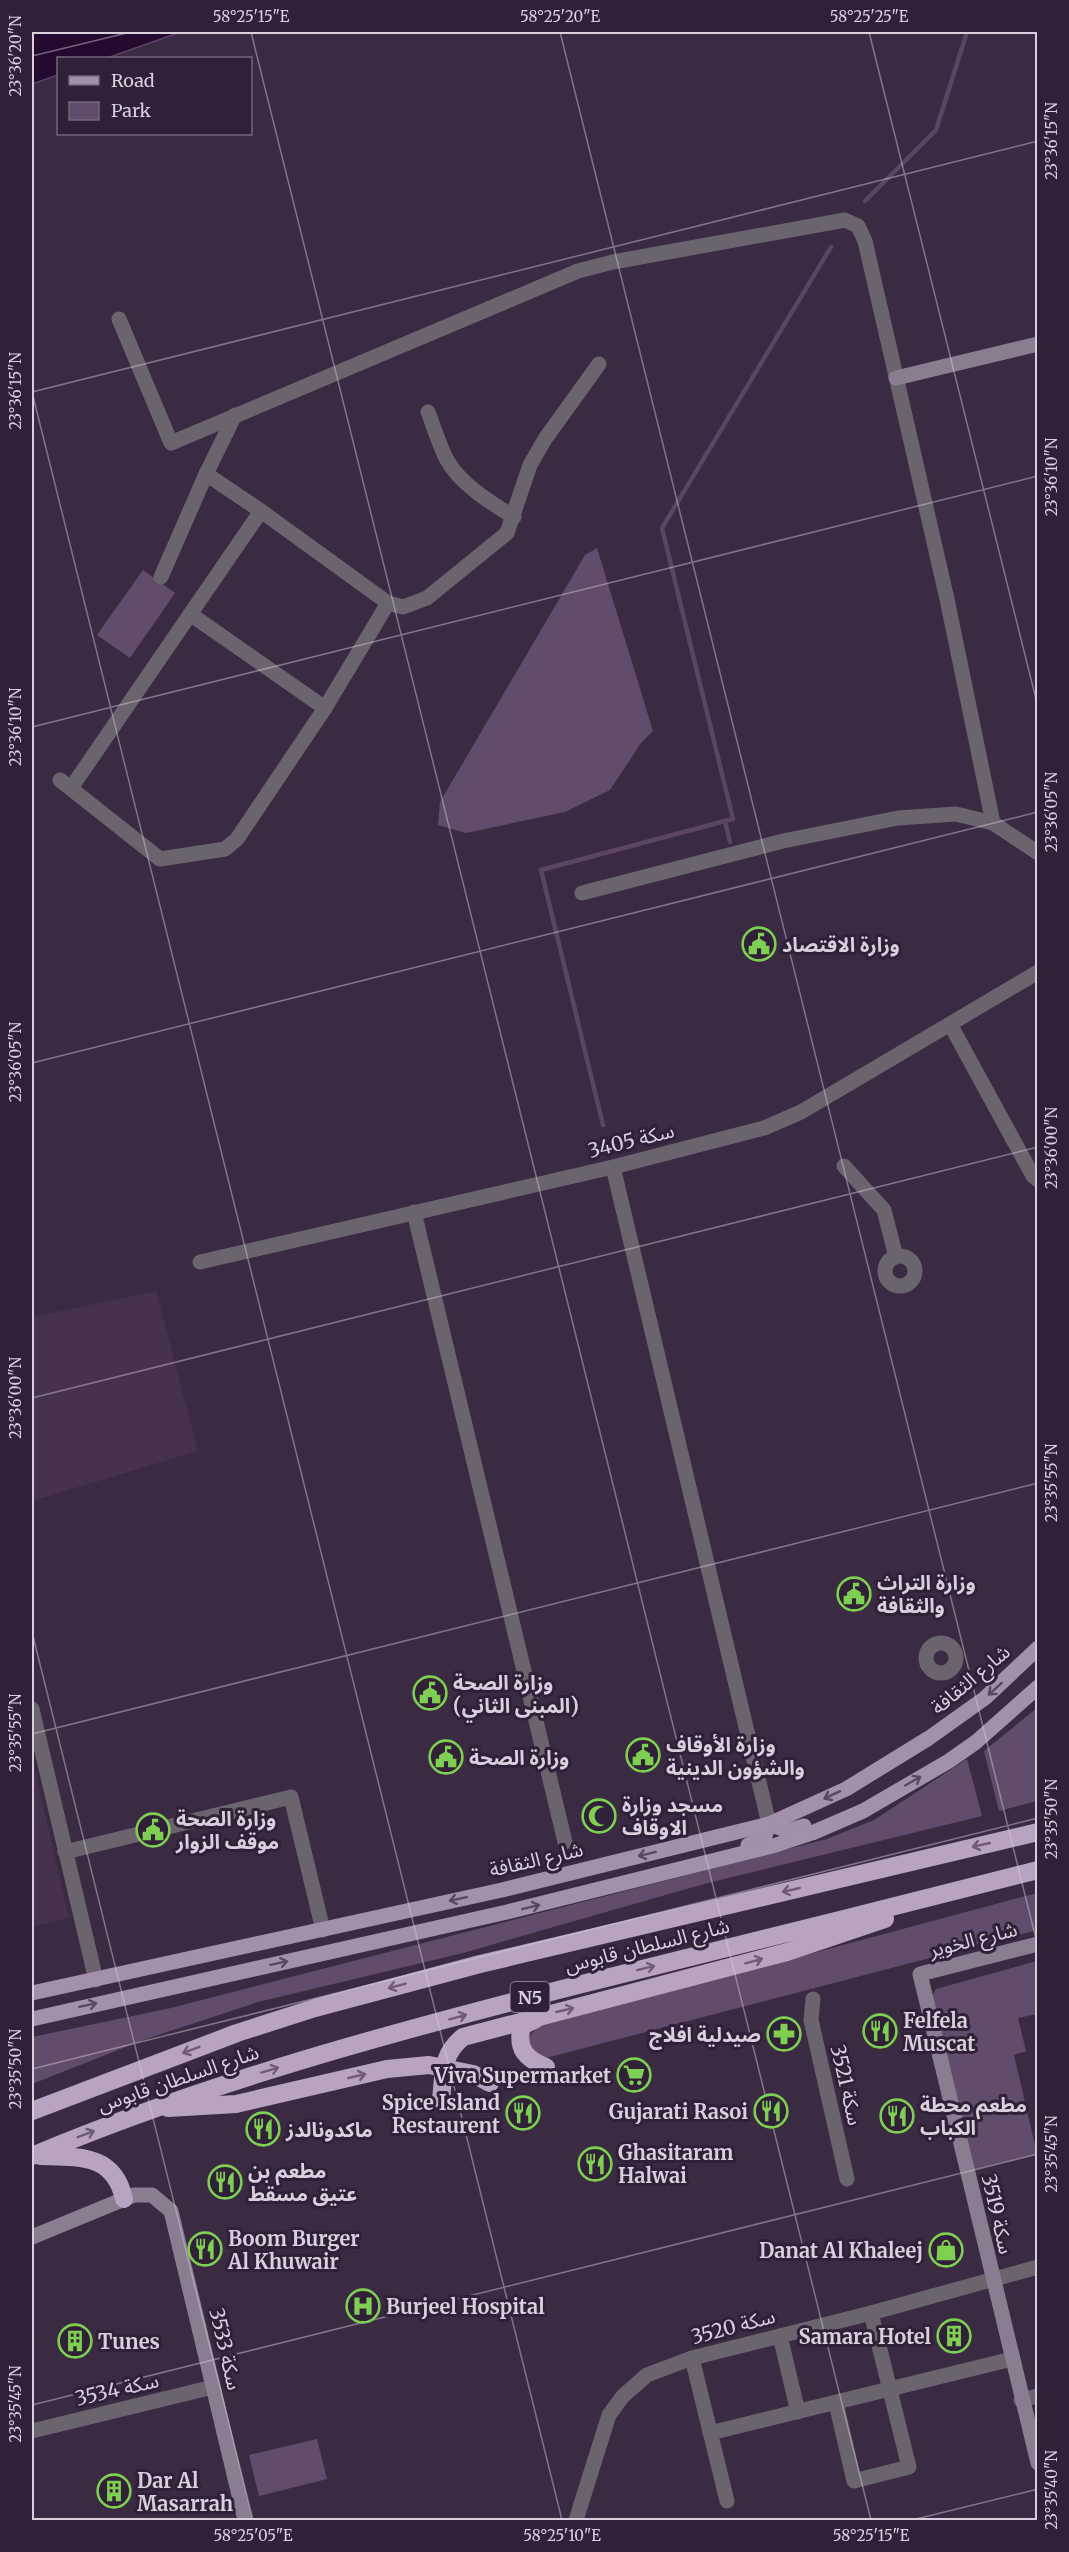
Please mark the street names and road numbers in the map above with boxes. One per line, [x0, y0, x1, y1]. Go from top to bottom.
street label: سكة 3405 [585, 1117, 677, 1163]
street label: شارع الثقافة [925, 1639, 1017, 1722]
street label: شارع الثقافة [487, 1836, 586, 1885]
street label: شارع السلطان قابوس [562, 1912, 733, 1980]
street label: شارع الخوير [925, 1916, 1020, 1965]
road number: N5 [510, 1982, 550, 2012]
street label: شارع السلطان قابوس [94, 2039, 263, 2120]
street label: سكة 3521 [826, 2042, 868, 2128]
street label: سكة 3519 [977, 2171, 1019, 2257]
street label: سكة 3520 [688, 2303, 778, 2349]
street label: سكة 3533 [204, 2306, 248, 2392]
street label: سكة 3534 [73, 2367, 161, 2411]

